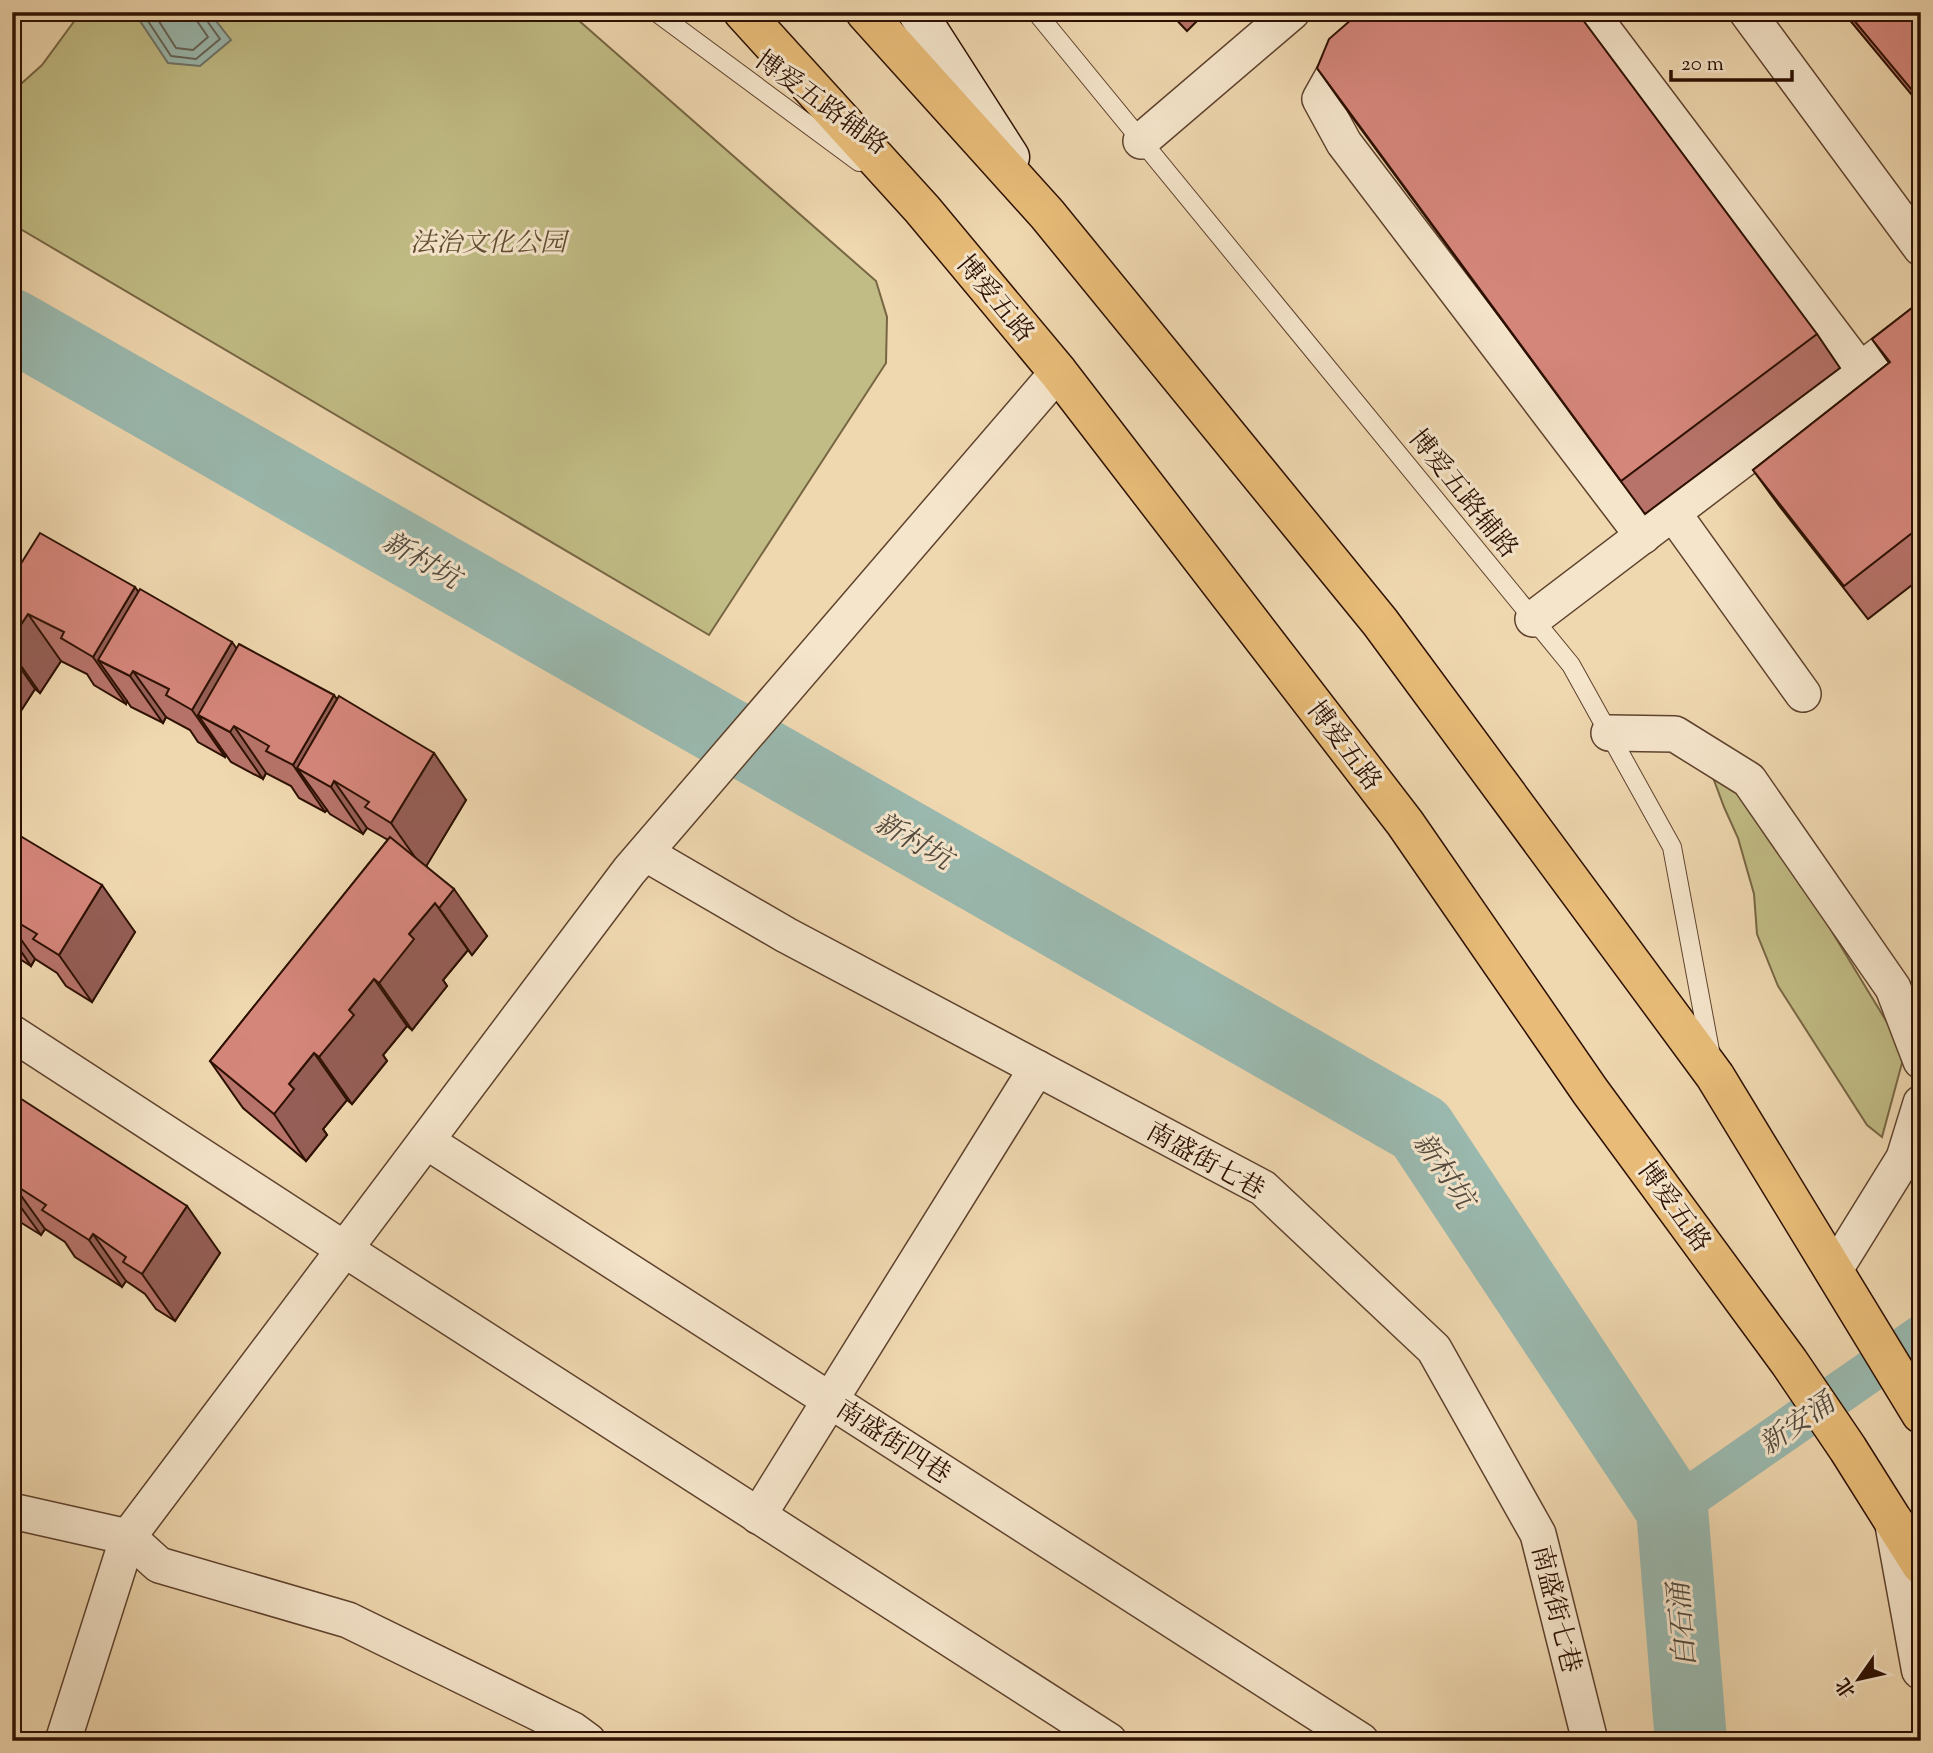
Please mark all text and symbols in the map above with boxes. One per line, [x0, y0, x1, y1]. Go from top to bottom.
scale bar [1671, 38, 1791, 82]
street label: 博爱五路辅路 [747, 43, 895, 165]
text: 20 m [1681, 50, 1724, 80]
park label: 法治文化公园 [410, 226, 570, 263]
street label: 博爱五路 [946, 248, 1042, 351]
street label: 博爱五路辅路 [1399, 422, 1526, 567]
water label: 新村坑 [374, 523, 470, 602]
street label: 博爱五路 [1297, 694, 1389, 799]
water label: 新村坑 [866, 804, 962, 883]
street label: 南盛街七巷 [1139, 1114, 1271, 1210]
water label: 新村坑 [1402, 1126, 1485, 1221]
street label: 博爱五路 [1627, 1155, 1719, 1260]
water label: 新安涌 [1752, 1383, 1846, 1466]
street label: 南盛街四巷 [828, 1392, 957, 1494]
street label: 南盛街七巷 [1521, 1542, 1588, 1677]
water label: 白石涌 [1660, 1578, 1708, 1668]
north arrow [1825, 1644, 1895, 1714]
text: 北 [1830, 1672, 1863, 1703]

